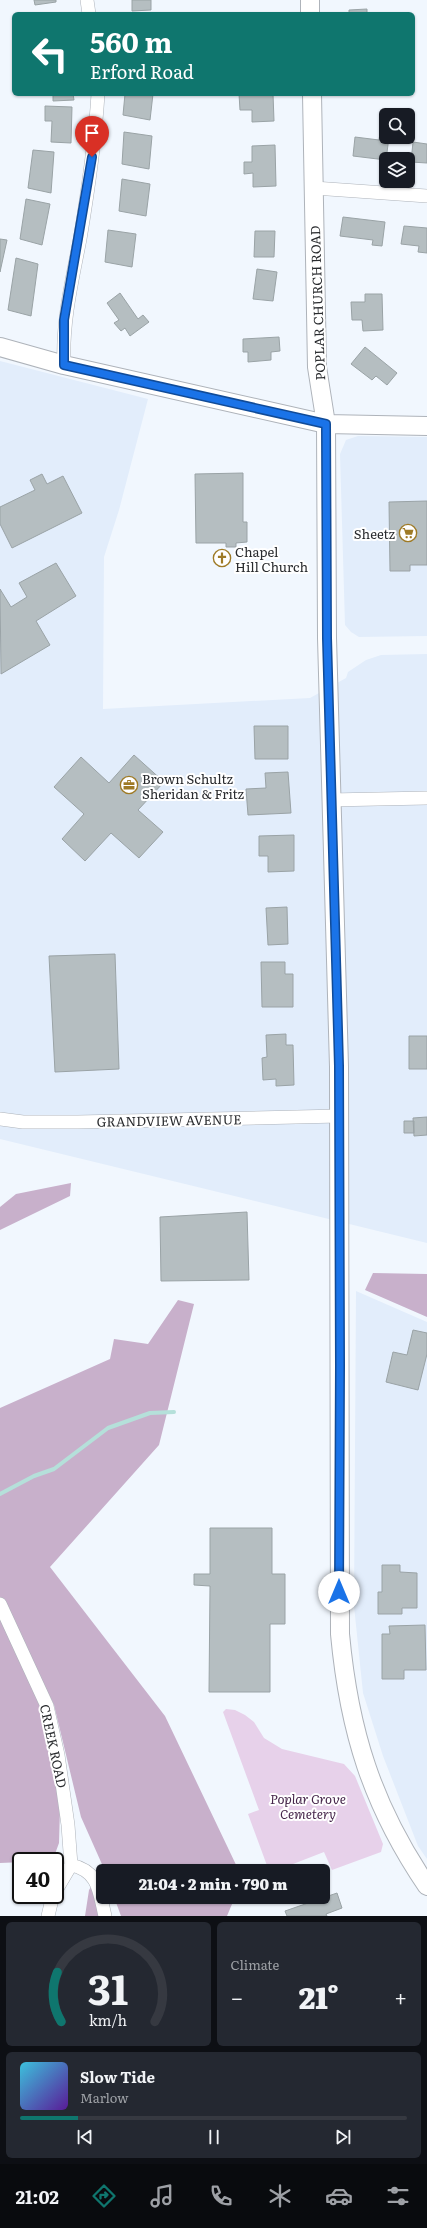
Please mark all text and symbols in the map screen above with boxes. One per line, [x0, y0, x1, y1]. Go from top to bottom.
text: 560 m [90, 20, 172, 62]
icon: left [24, 28, 76, 80]
text: Erford Road [90, 58, 194, 85]
map controls [379, 108, 415, 188]
button: search [379, 108, 415, 144]
pin [75, 116, 109, 157]
icon: arrive [81, 122, 103, 144]
button: layers [379, 152, 415, 188]
street label: POPLAR CHURCH ROAD [305, 225, 329, 381]
supermarket icon: Sheetz [398, 523, 418, 543]
place label: Sheetz [354, 524, 395, 543]
place label: Chapel Hill Church [235, 542, 308, 576]
church icon: Chapel Hill Church [212, 548, 232, 568]
place label: Brown Schultz Sheridan & Fritz [142, 769, 244, 803]
office icon: Brown Schultz Sheridan & Fritz [119, 775, 139, 795]
street label: GRANDVIEW AVENUE [96, 1109, 242, 1131]
position arrow [318, 1571, 360, 1613]
street label: CREEK ROAD [36, 1702, 72, 1790]
park label: Poplar Grove Cemetery [270, 1789, 346, 1823]
speed limit sign: 40 [12, 1852, 64, 1904]
text: 21:04 · 2 min · 790 m [139, 1872, 287, 1895]
text: Climate [231, 1955, 279, 1974]
text: 31 [88, 1956, 128, 2018]
text: 21° [299, 1974, 339, 2018]
text: − [231, 1980, 243, 2013]
text: + [394, 1980, 407, 2013]
text: km/h [89, 2009, 128, 2030]
text: Slow Tide [80, 2065, 155, 2088]
text: Marlow [80, 2088, 128, 2107]
icon: previous [74, 2126, 96, 2148]
icon: pause [203, 2126, 225, 2148]
icon: next [332, 2126, 354, 2148]
icon: directions [90, 2182, 118, 2210]
icon: music [148, 2182, 176, 2210]
icon: phone [207, 2182, 235, 2210]
icon: climate [266, 2182, 294, 2210]
icon: car [325, 2182, 353, 2210]
icon: filters [384, 2182, 412, 2210]
text: 21:02 [15, 2183, 59, 2210]

